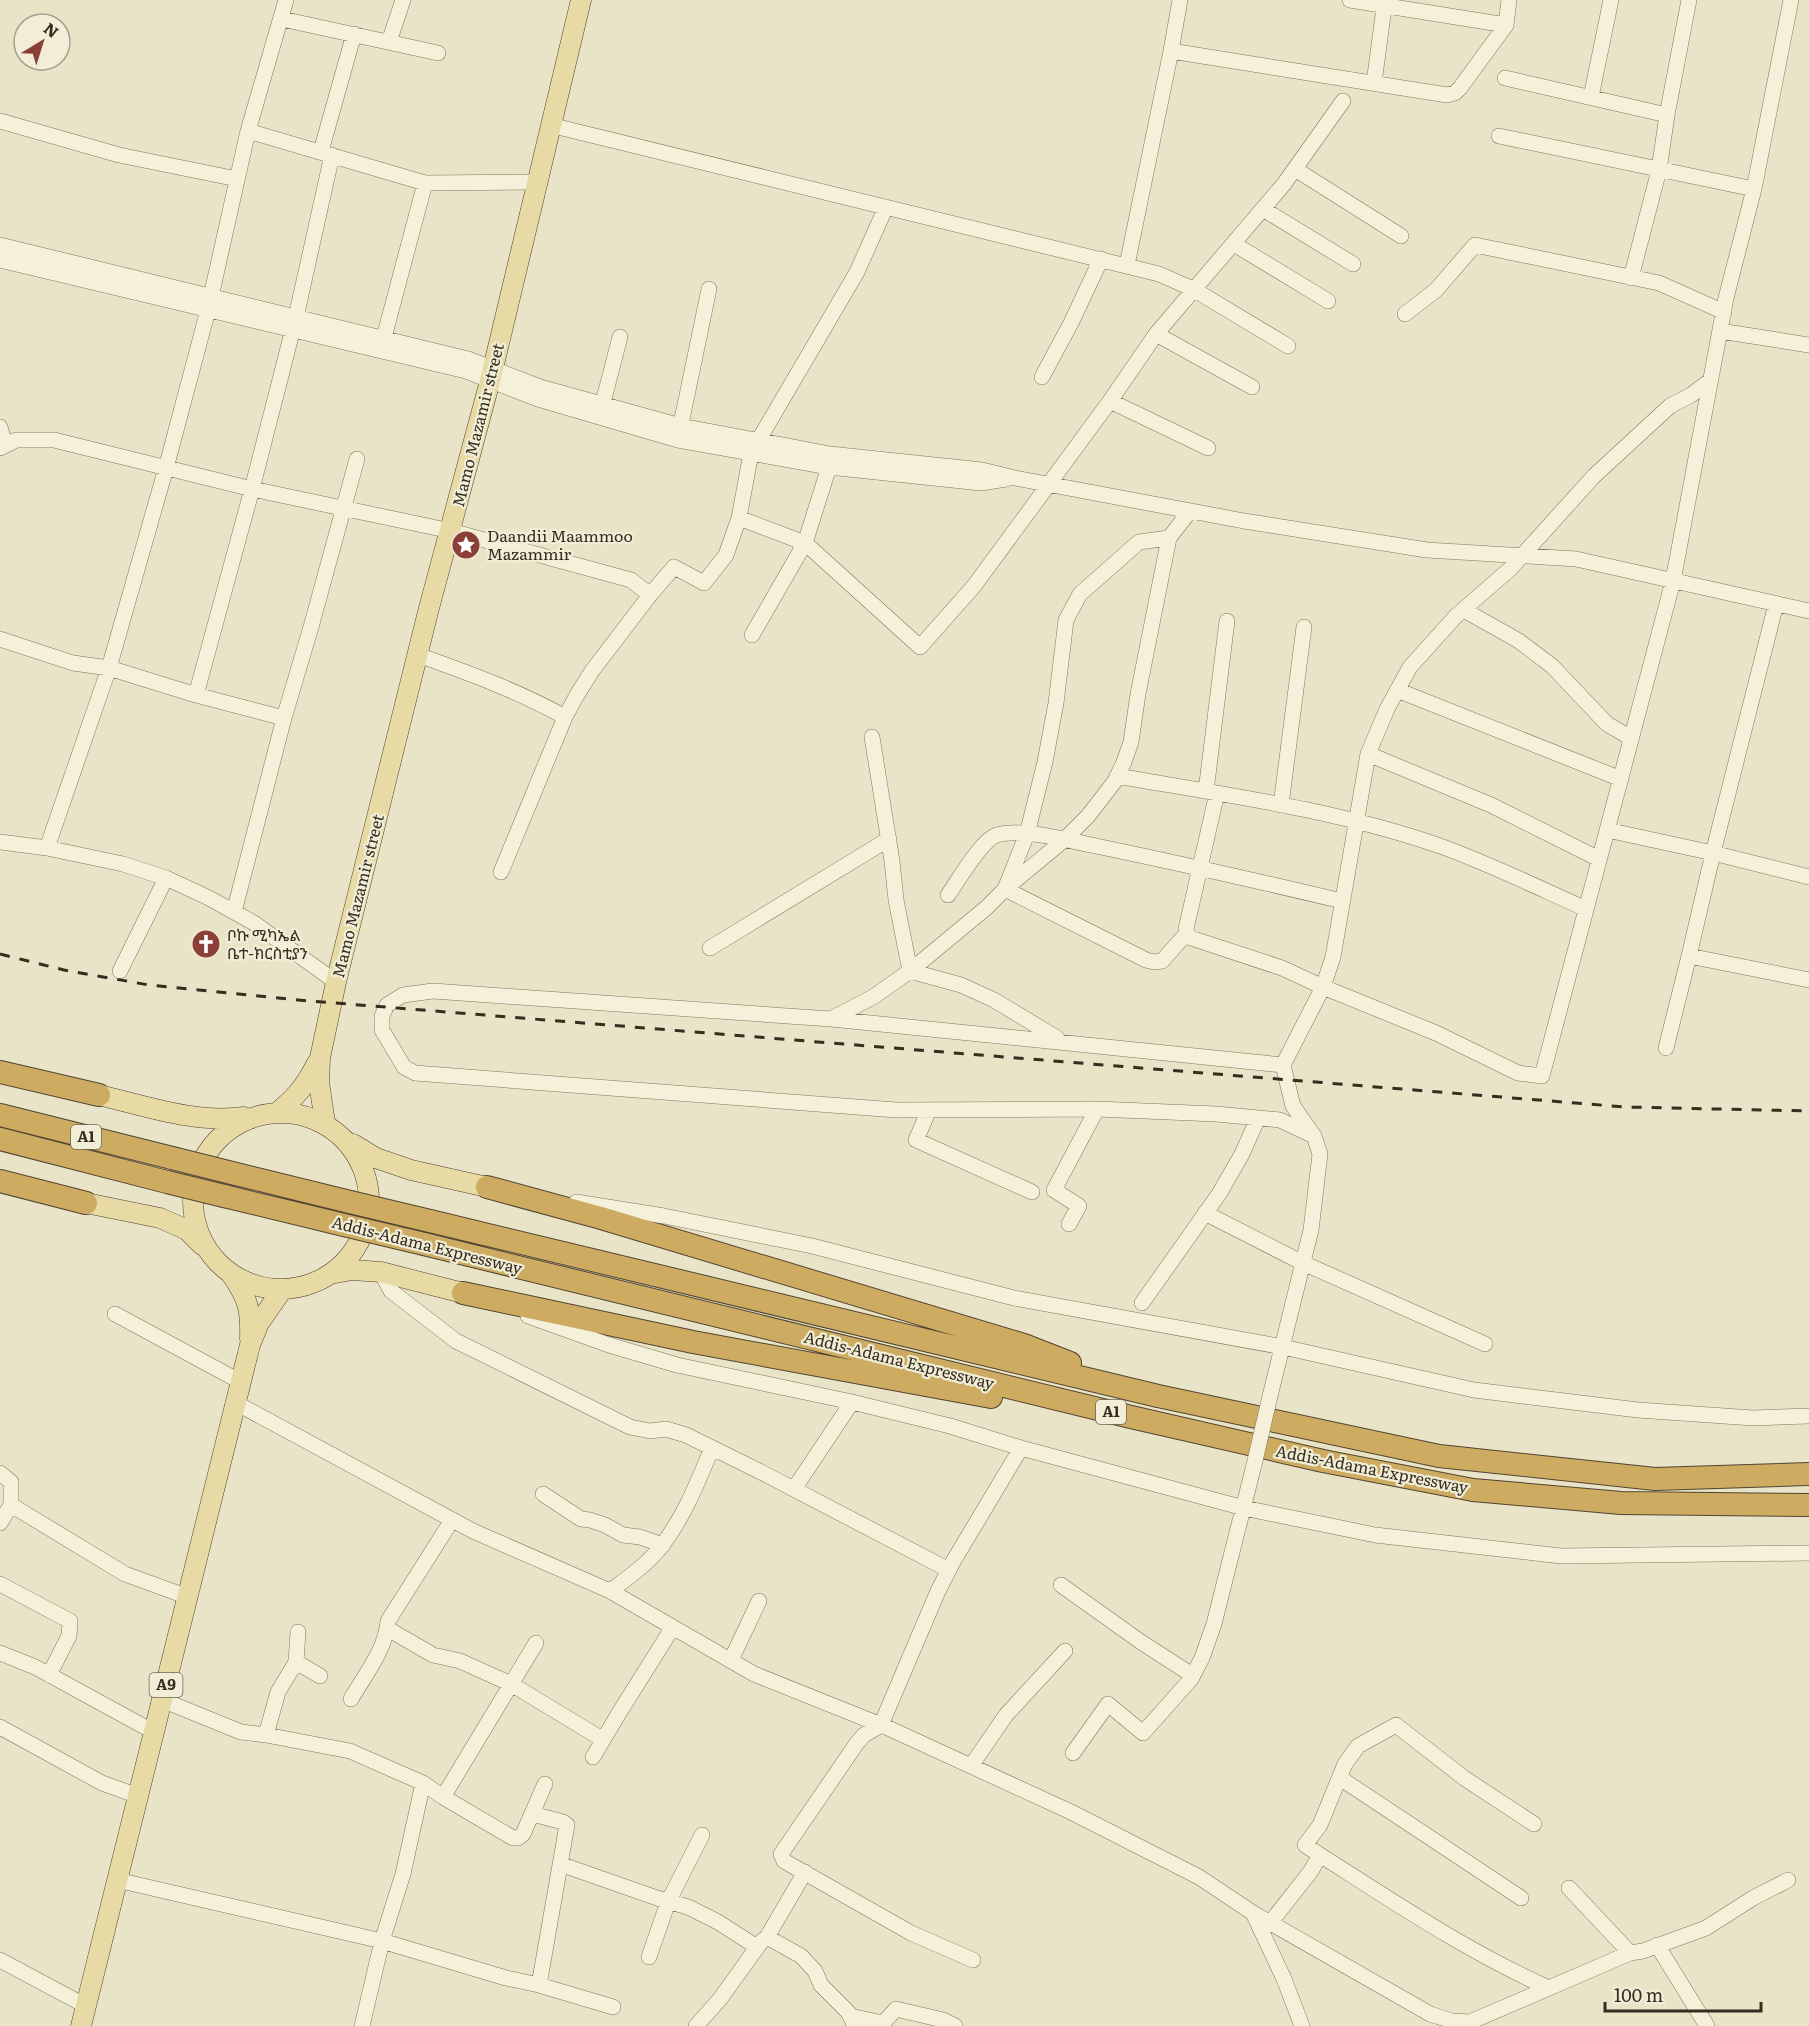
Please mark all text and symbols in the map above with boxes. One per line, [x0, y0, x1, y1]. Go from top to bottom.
north arrow [12, 12, 72, 72]
text: N [39, 16, 65, 43]
street label: Mamo Mazamir street [445, 340, 509, 509]
place label: Daandii Maammoo Mazammir [487, 523, 633, 565]
place icon: Daandii Maammoo Mazammir [450, 529, 482, 561]
street label: Mamo Mazamir street [325, 811, 389, 980]
place label: ቦኩ ሚካኤል ቤተ-ክርስቲያን [227, 922, 308, 964]
church icon: ቦኩ ሚካኤል ቤተ-ክርስቲያን [190, 928, 222, 960]
road number: A1 [71, 1125, 101, 1149]
street label: Addis-Adama Expressway [329, 1209, 526, 1280]
street label: Addis-Adama Expressway [801, 1324, 998, 1395]
road number: A1 [1096, 1400, 1126, 1424]
street label: Addis-Adama Expressway [1274, 1438, 1471, 1499]
road number: A9 [150, 1673, 182, 1697]
scale bar [1605, 1975, 1761, 2013]
text: 100 m [1614, 1981, 1663, 2008]

